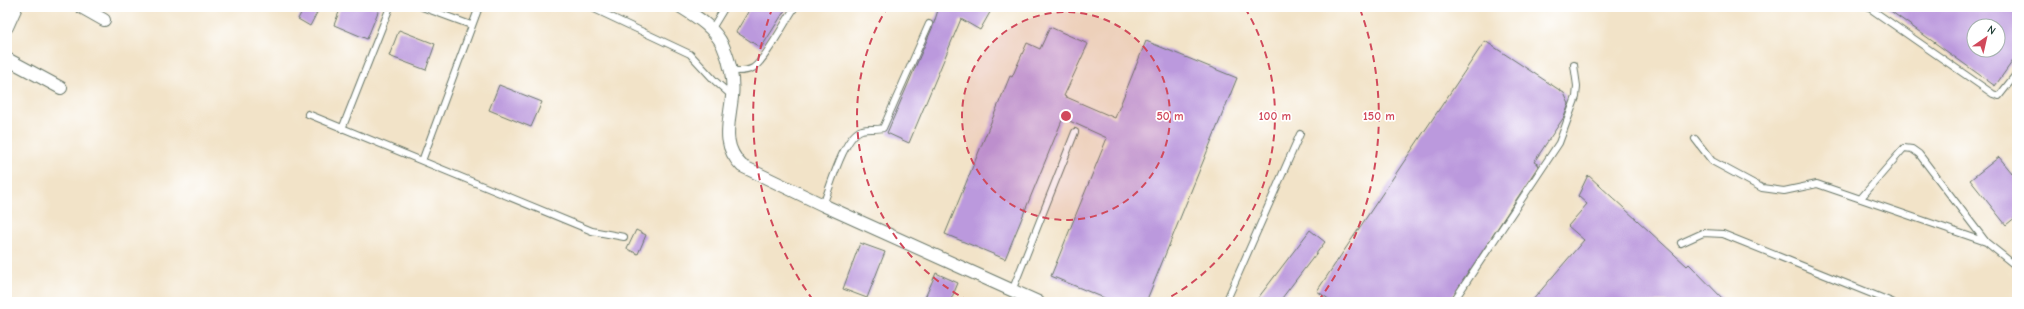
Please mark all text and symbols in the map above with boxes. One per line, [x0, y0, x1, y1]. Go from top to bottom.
north arrow [1966, 18, 2006, 58]
text: N [1985, 23, 1998, 38]
centre of rings [1059, 109, 1073, 123]
text: 50 m [1156, 109, 1184, 123]
text: 100 m [1259, 109, 1291, 123]
text: 150 m [1363, 109, 1395, 123]

